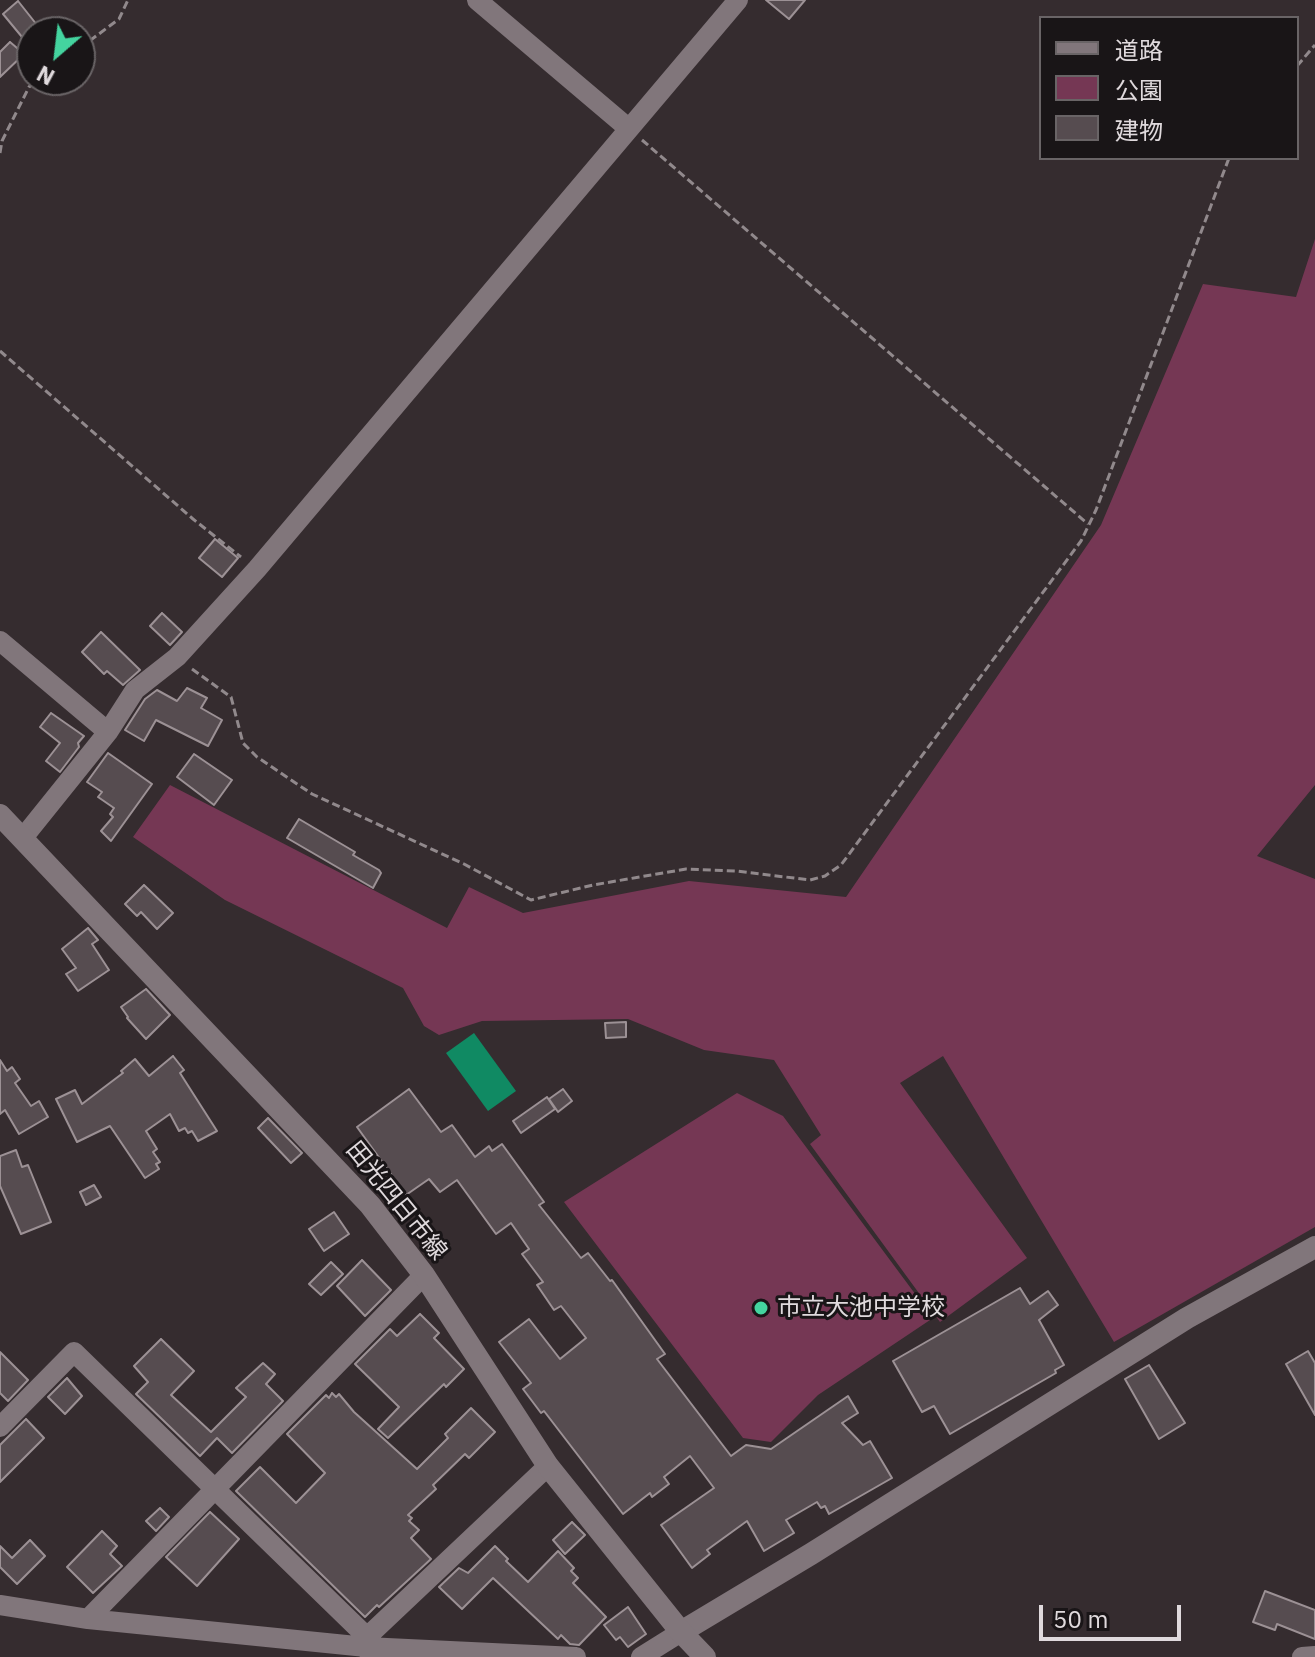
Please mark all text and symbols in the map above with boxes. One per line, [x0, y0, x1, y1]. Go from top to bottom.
north arrow [16, 16, 96, 96]
legend [1039, 16, 1299, 160]
text: 道路 [1115, 34, 1163, 66]
text: N [32, 59, 59, 92]
text: 公園 [1115, 74, 1163, 106]
text: 建物 [1115, 114, 1163, 146]
street label: 田光四日市線 [339, 1136, 453, 1266]
place label: 市立大池中学校 [777, 1294, 945, 1322]
marker: 市立大池中学校 [752, 1299, 770, 1317]
scale bar [1043, 1589, 1185, 1639]
text: 50 m [1053, 1603, 1108, 1635]

